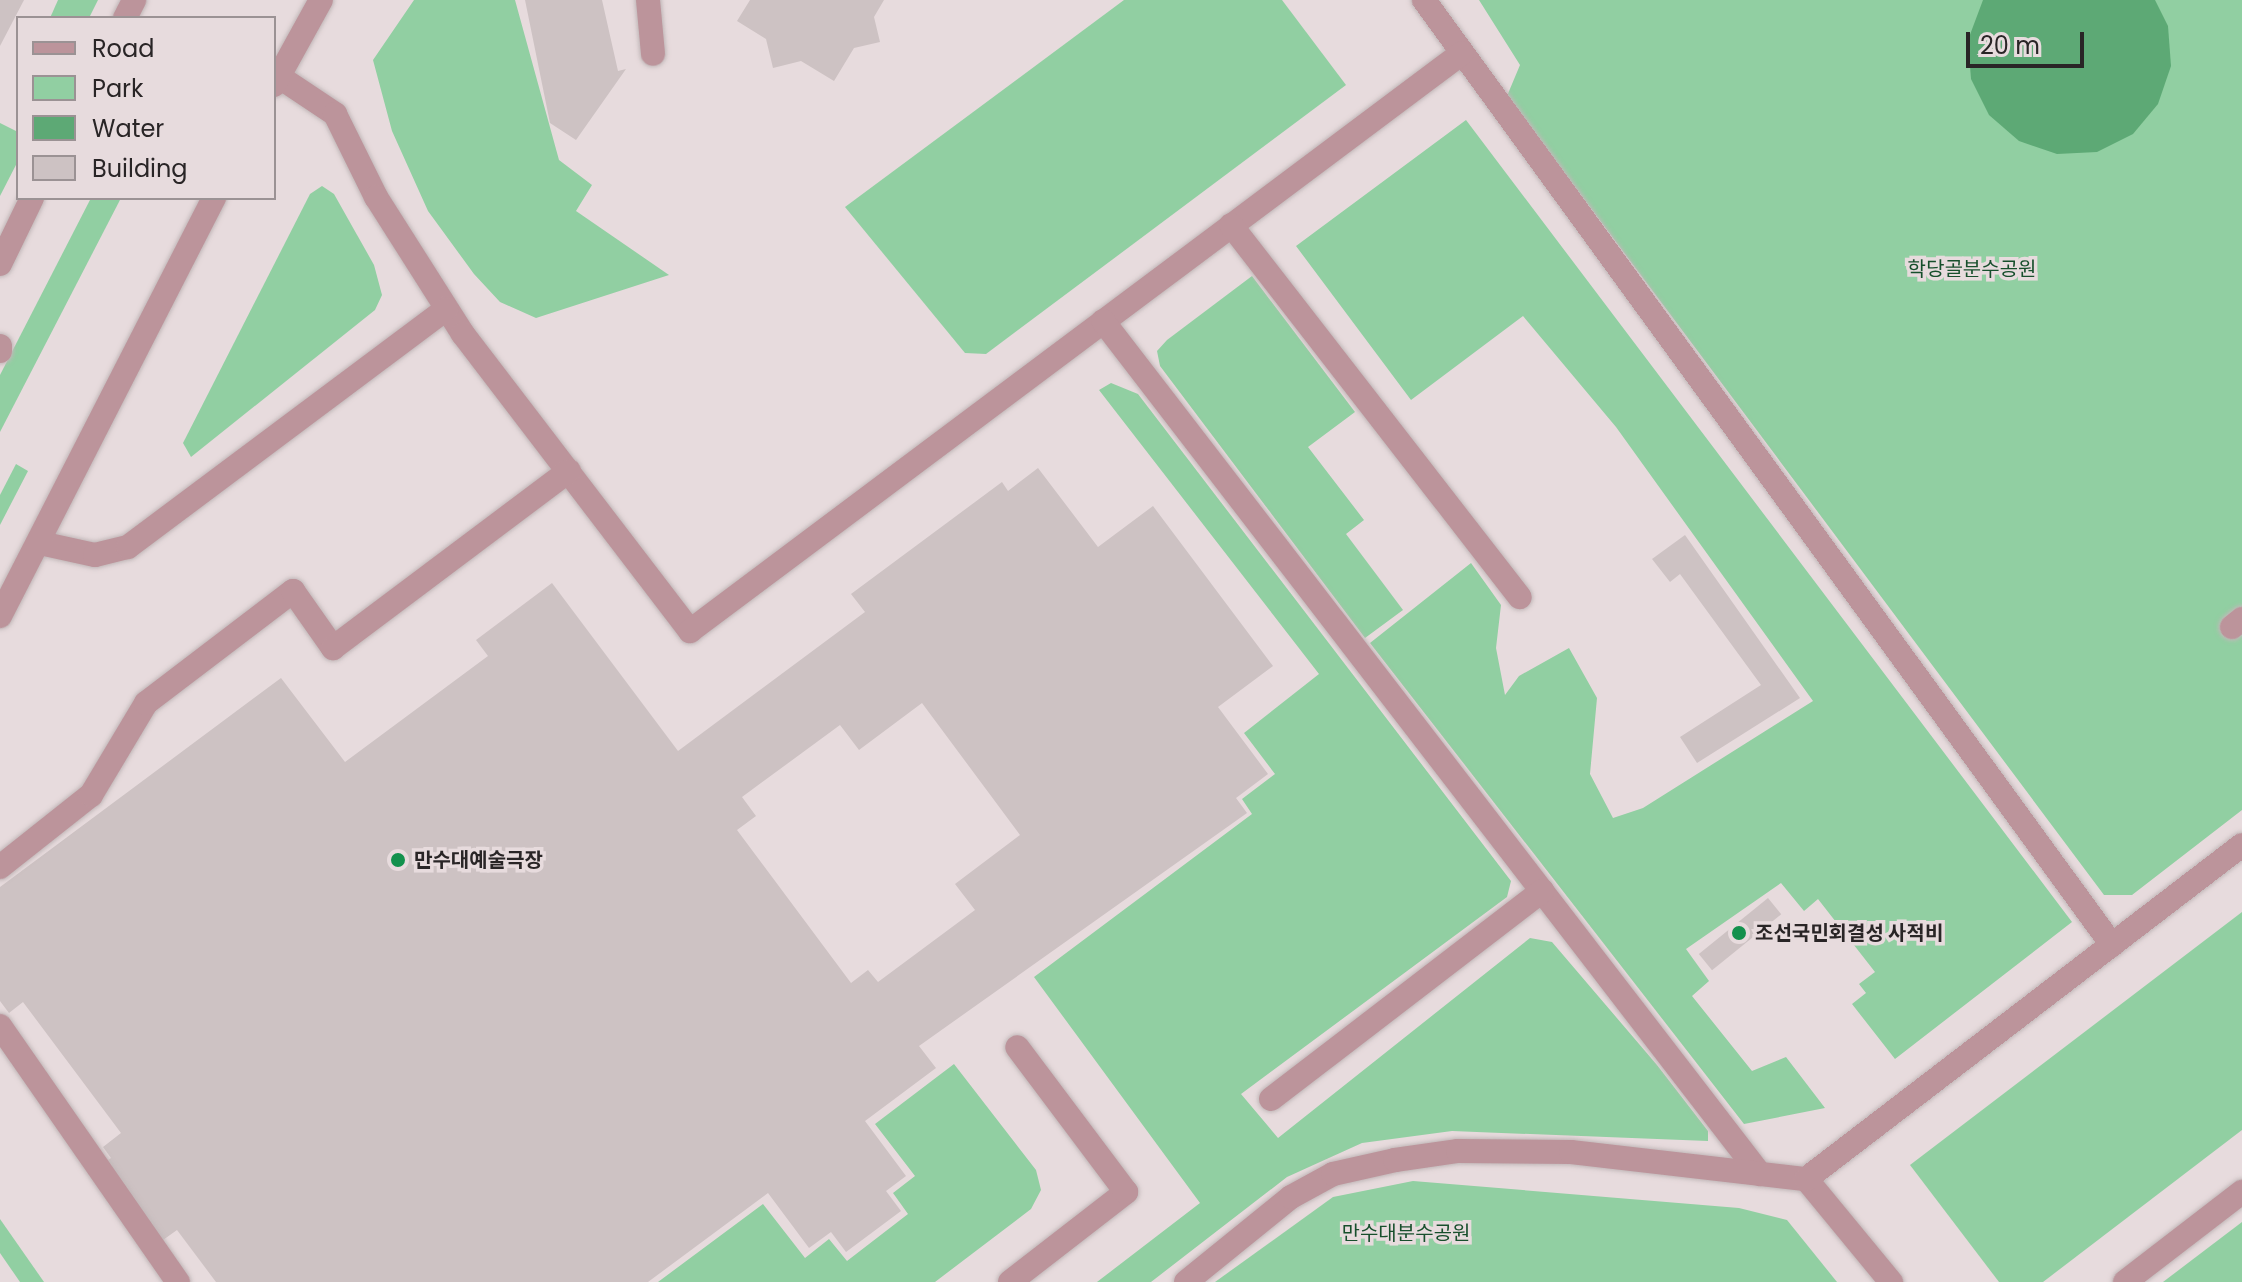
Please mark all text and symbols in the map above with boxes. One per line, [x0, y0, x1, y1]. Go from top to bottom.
legend [16, 16, 276, 200]
scale bar [1970, 16, 2088, 66]
text: 20 m [1980, 29, 2040, 62]
text: Road [92, 32, 154, 65]
text: Park [92, 72, 143, 105]
text: Water [92, 112, 164, 145]
text: Building [92, 152, 188, 185]
park label: 학당골분수공원 [1908, 257, 2036, 281]
place label: 만수대예술극장 [414, 848, 543, 872]
marker: 만수대예술극장 [389, 851, 407, 869]
place label: 조선국민회결성 사적비 [1755, 921, 1943, 945]
marker: 조선국민회결성 사적비 [1730, 924, 1748, 942]
park label: 만수대분수공원 [1342, 1221, 1470, 1245]

